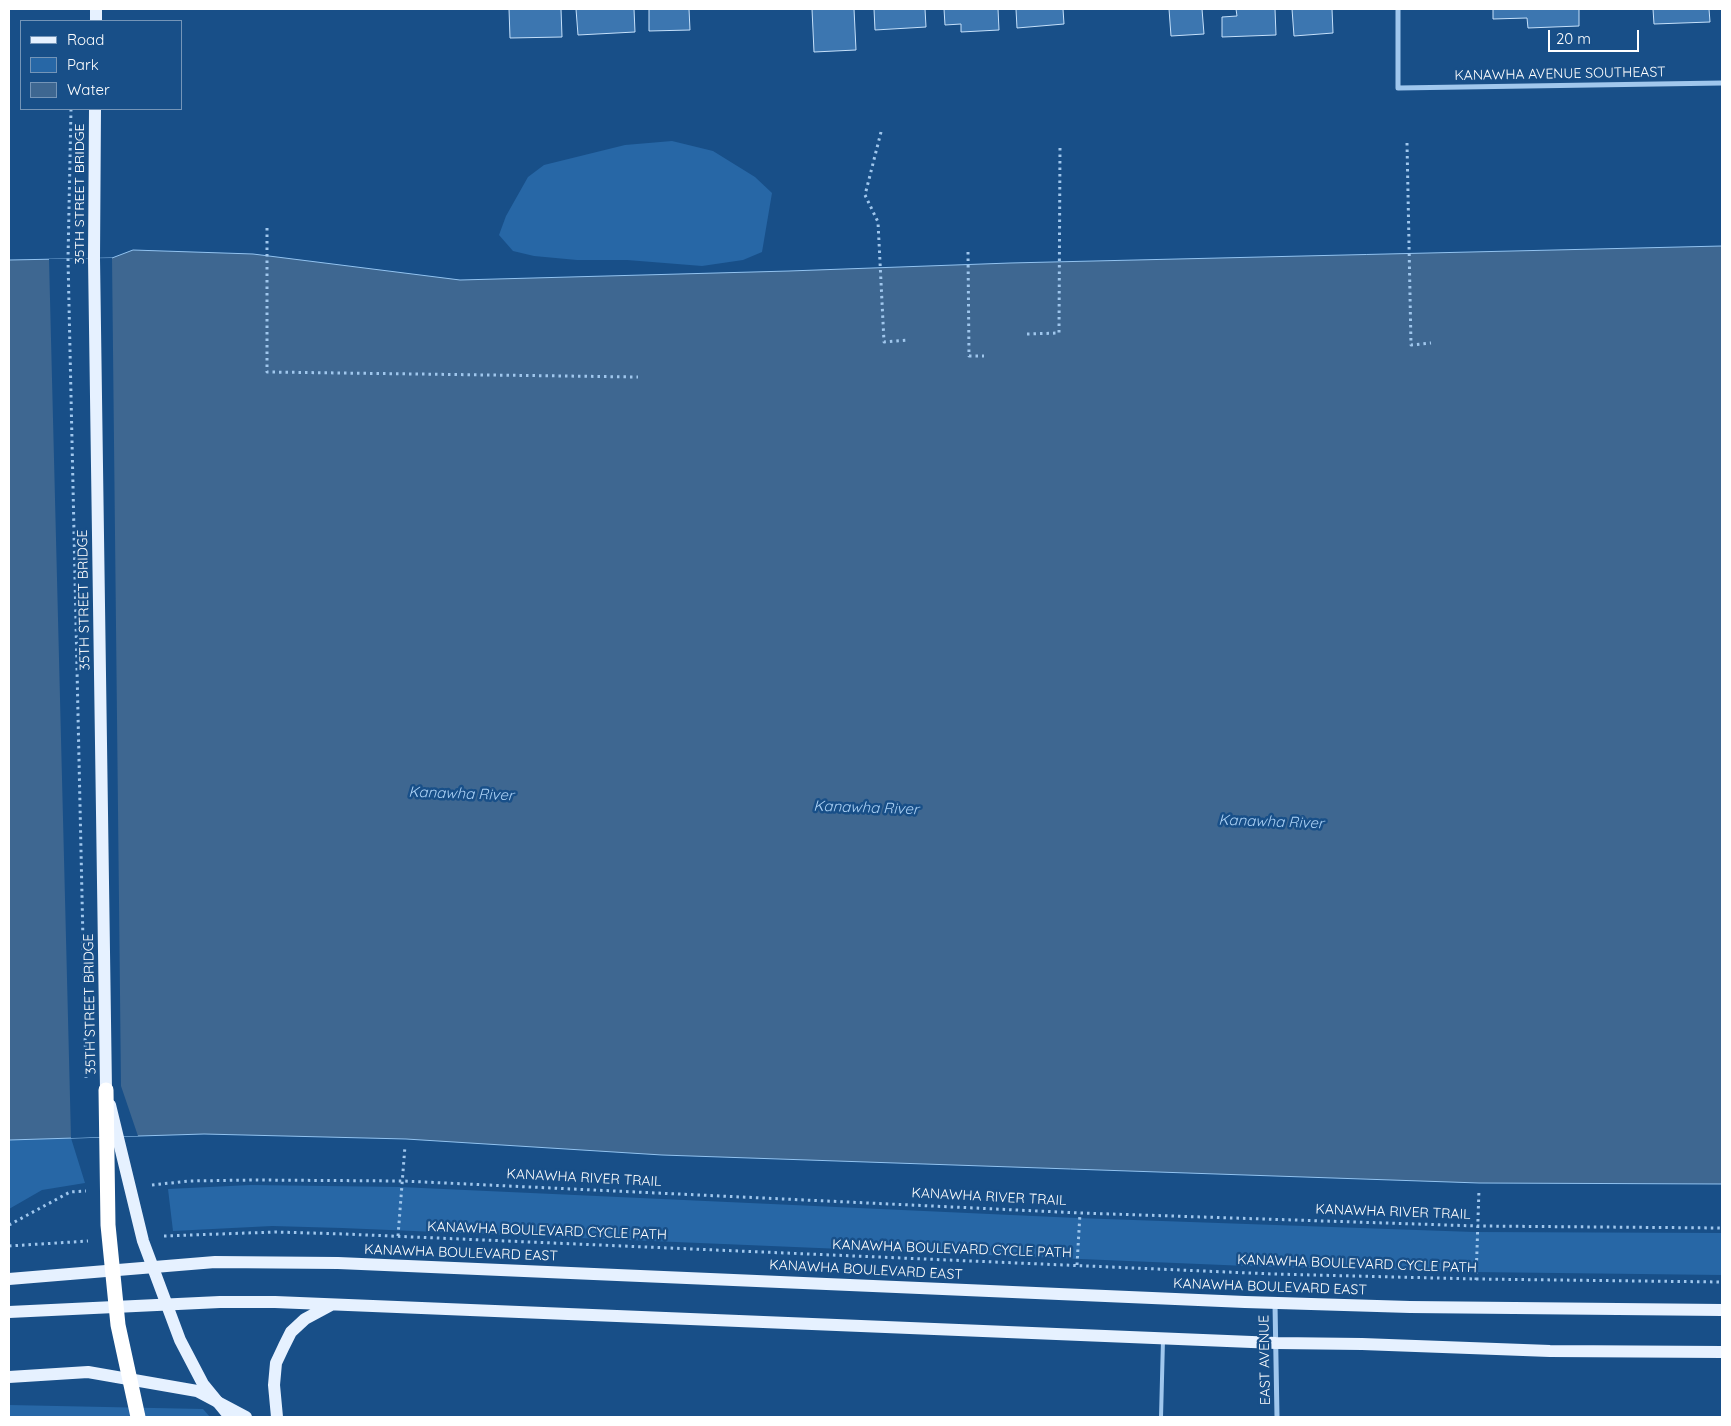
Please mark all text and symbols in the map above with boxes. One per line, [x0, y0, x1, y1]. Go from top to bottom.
legend [20, 20, 182, 110]
scale bar [1551, 20, 1642, 52]
text: 20 m [1556, 29, 1591, 48]
text: Road [67, 30, 104, 49]
text: Park [67, 55, 99, 74]
street label: KANAWHA AVENUE SOUTHEAST [1454, 64, 1666, 84]
text: Water [67, 80, 110, 99]
street label: 35TH STREET BRIDGE [72, 124, 88, 264]
street label: 35TH STREET BRIDGE [74, 529, 94, 671]
water label: Kanawha River [408, 783, 514, 805]
water label: Kanawha River [813, 797, 919, 819]
water label: Kanawha River [1218, 811, 1324, 833]
street label: 35TH STREET BRIDGE [80, 933, 100, 1075]
street label: KANAWHA RIVER TRAIL [506, 1166, 662, 1190]
street label: KANAWHA RIVER TRAIL [911, 1185, 1067, 1209]
street label: KANAWHA RIVER TRAIL [1315, 1201, 1471, 1223]
street label: KANAWHA BOULEVARD CYCLE PATH [427, 1218, 667, 1244]
street label: KANAWHA BOULEVARD CYCLE PATH [832, 1236, 1072, 1262]
street label: KANAWHA BOULEVARD EAST [364, 1241, 558, 1265]
street label: KANAWHA BOULEVARD CYCLE PATH [1237, 1251, 1477, 1277]
street label: KANAWHA BOULEVARD EAST [769, 1257, 963, 1283]
street label: KANAWHA BOULEVARD EAST [1173, 1275, 1367, 1299]
street label: EAST AVENUE [1256, 1315, 1274, 1405]

